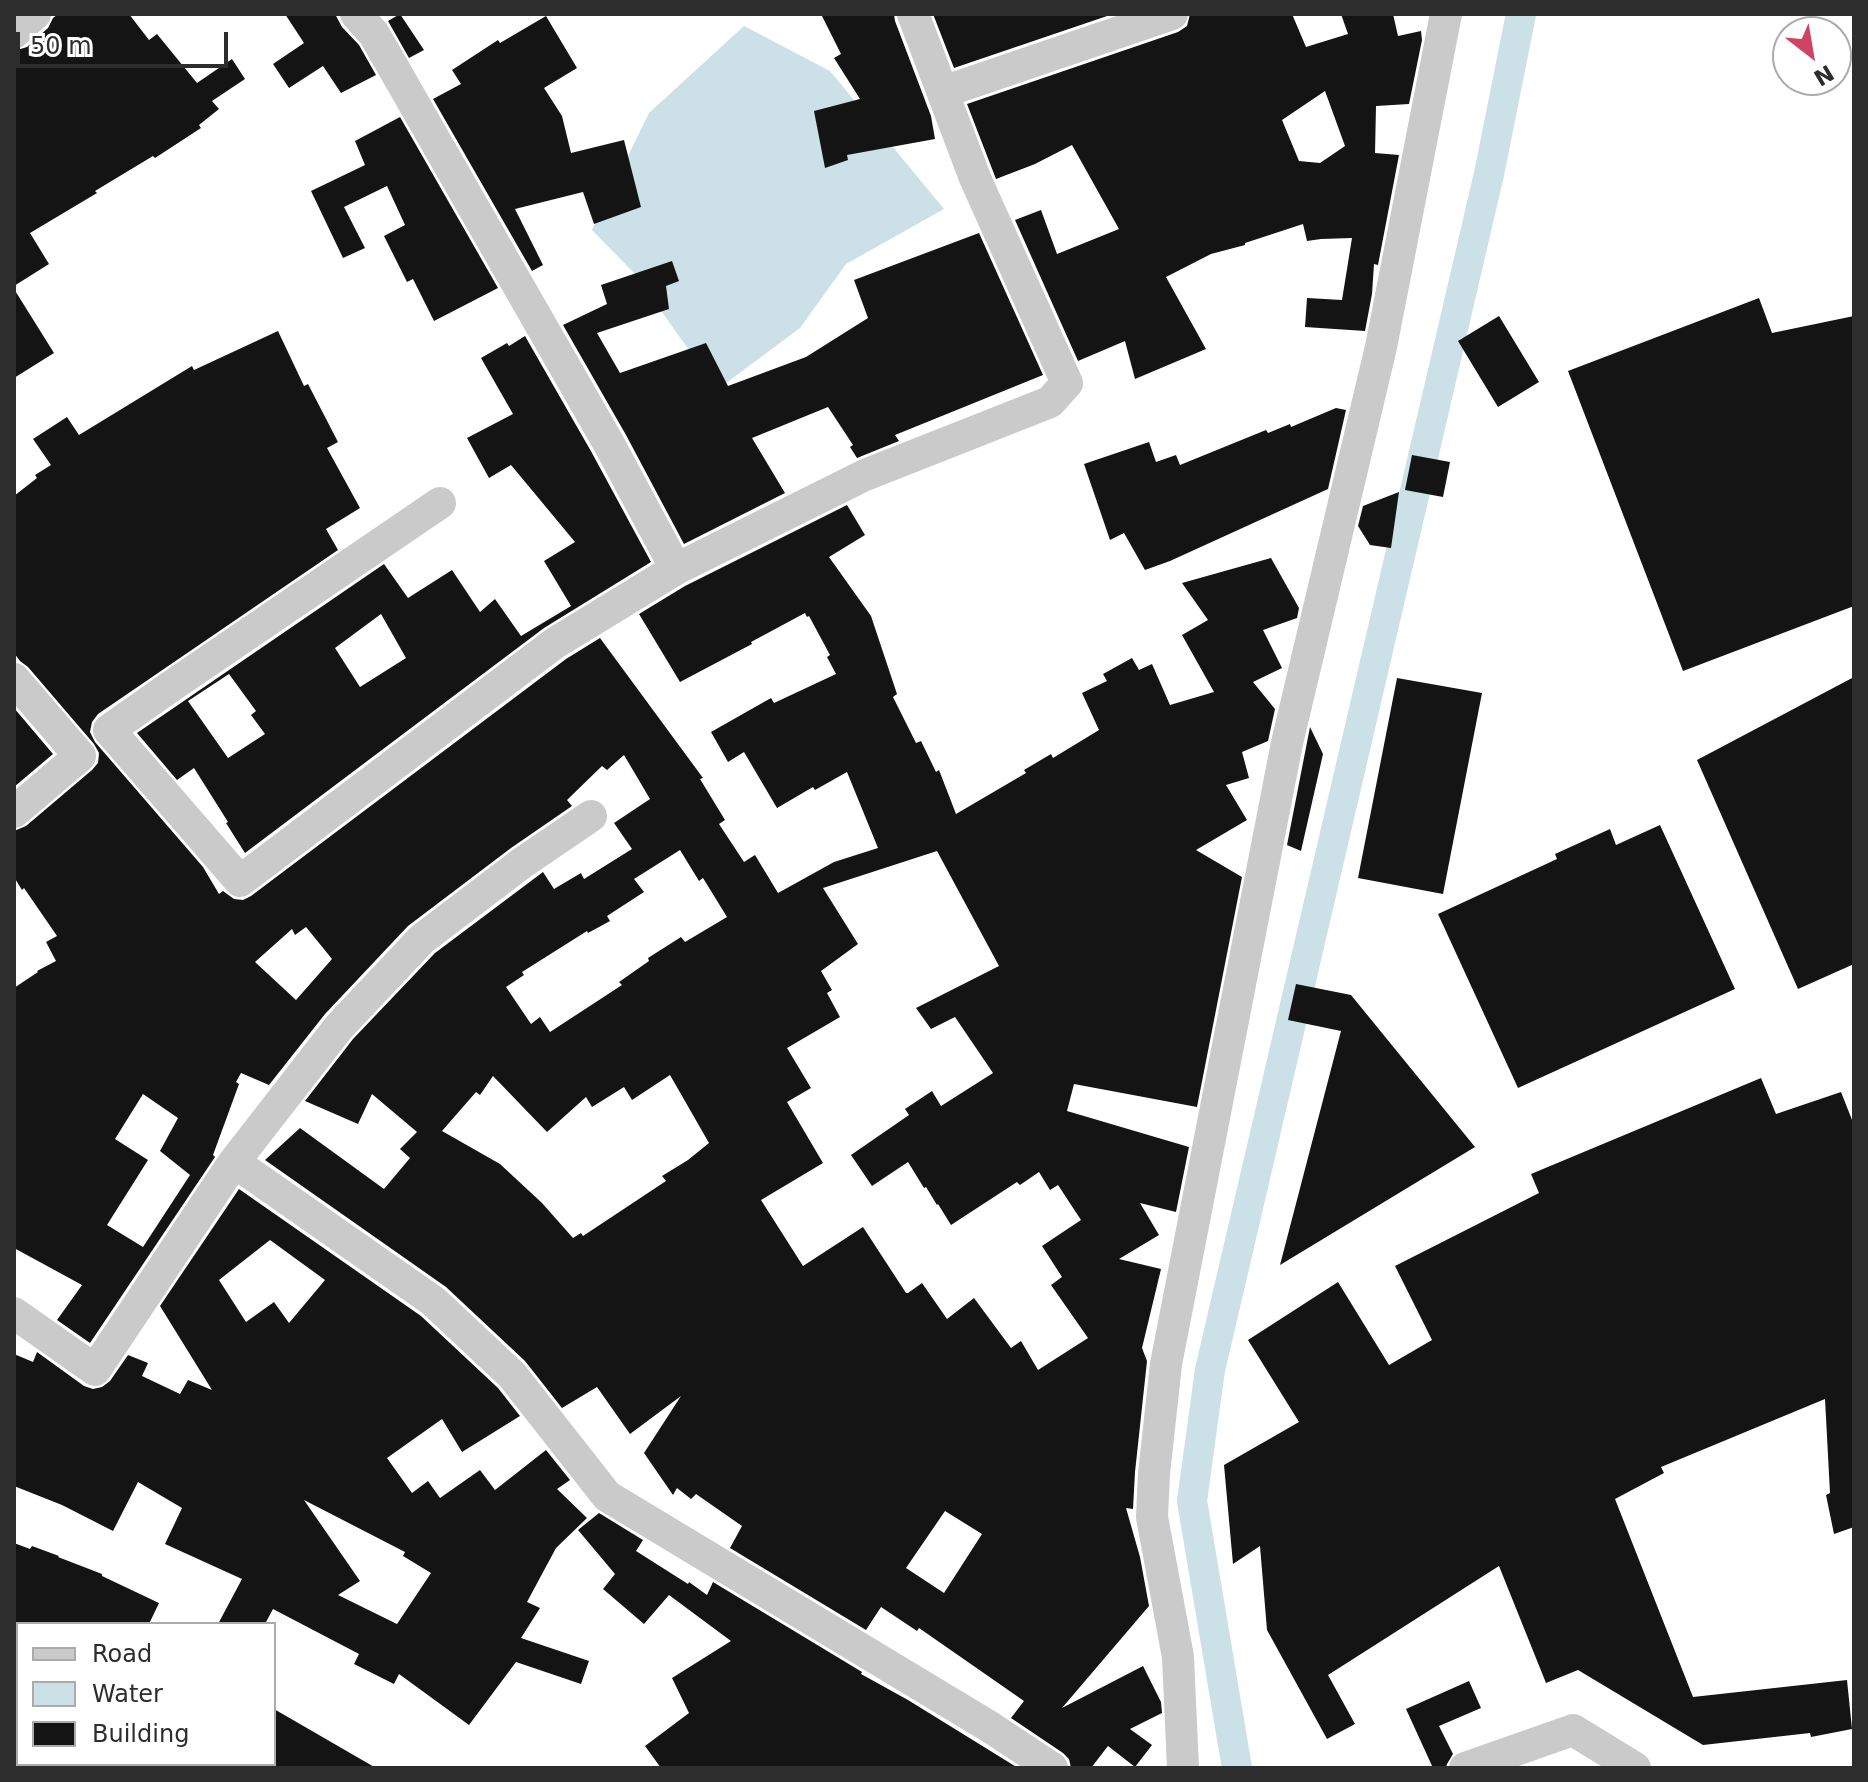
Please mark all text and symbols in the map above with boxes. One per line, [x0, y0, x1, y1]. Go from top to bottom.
scale bar [20, 16, 232, 66]
north arrow [1772, 16, 1852, 96]
text: 50 m [30, 32, 92, 60]
text: N [1809, 60, 1838, 91]
legend [16, 1622, 276, 1766]
text: Road [92, 1640, 152, 1668]
text: Water [92, 1680, 163, 1708]
text: Building [92, 1720, 189, 1748]

